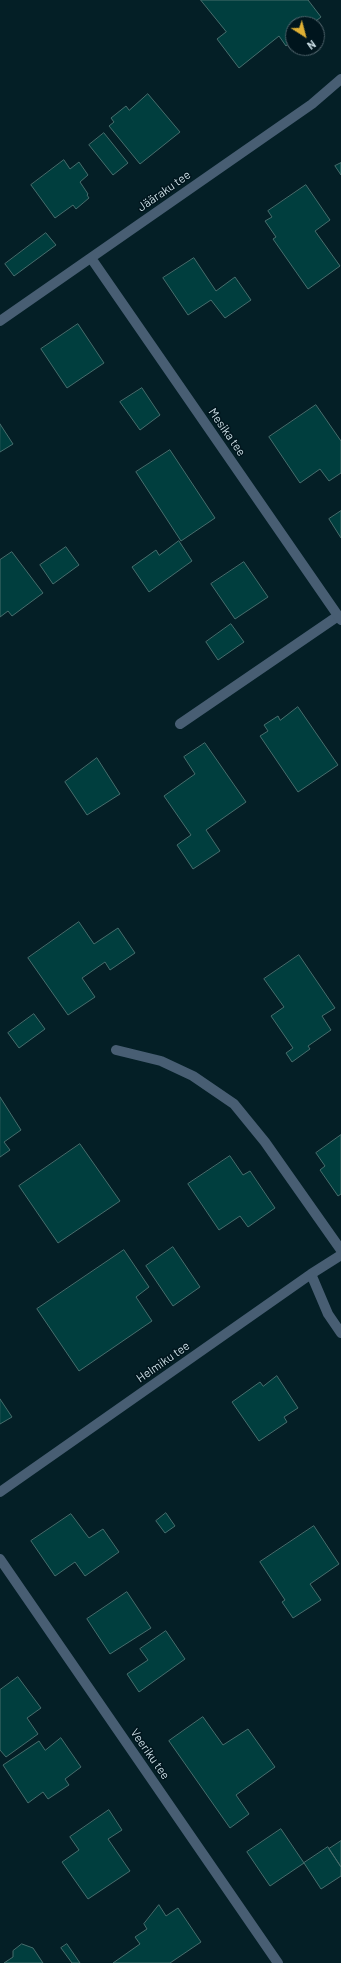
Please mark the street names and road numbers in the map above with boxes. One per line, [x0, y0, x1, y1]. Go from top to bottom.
street label: Jääraku tee [135, 167, 193, 215]
street label: Mesika tee [205, 405, 249, 459]
street label: Helmiku tee [134, 1338, 192, 1386]
street label: Veeriku tee [127, 1726, 173, 1782]

